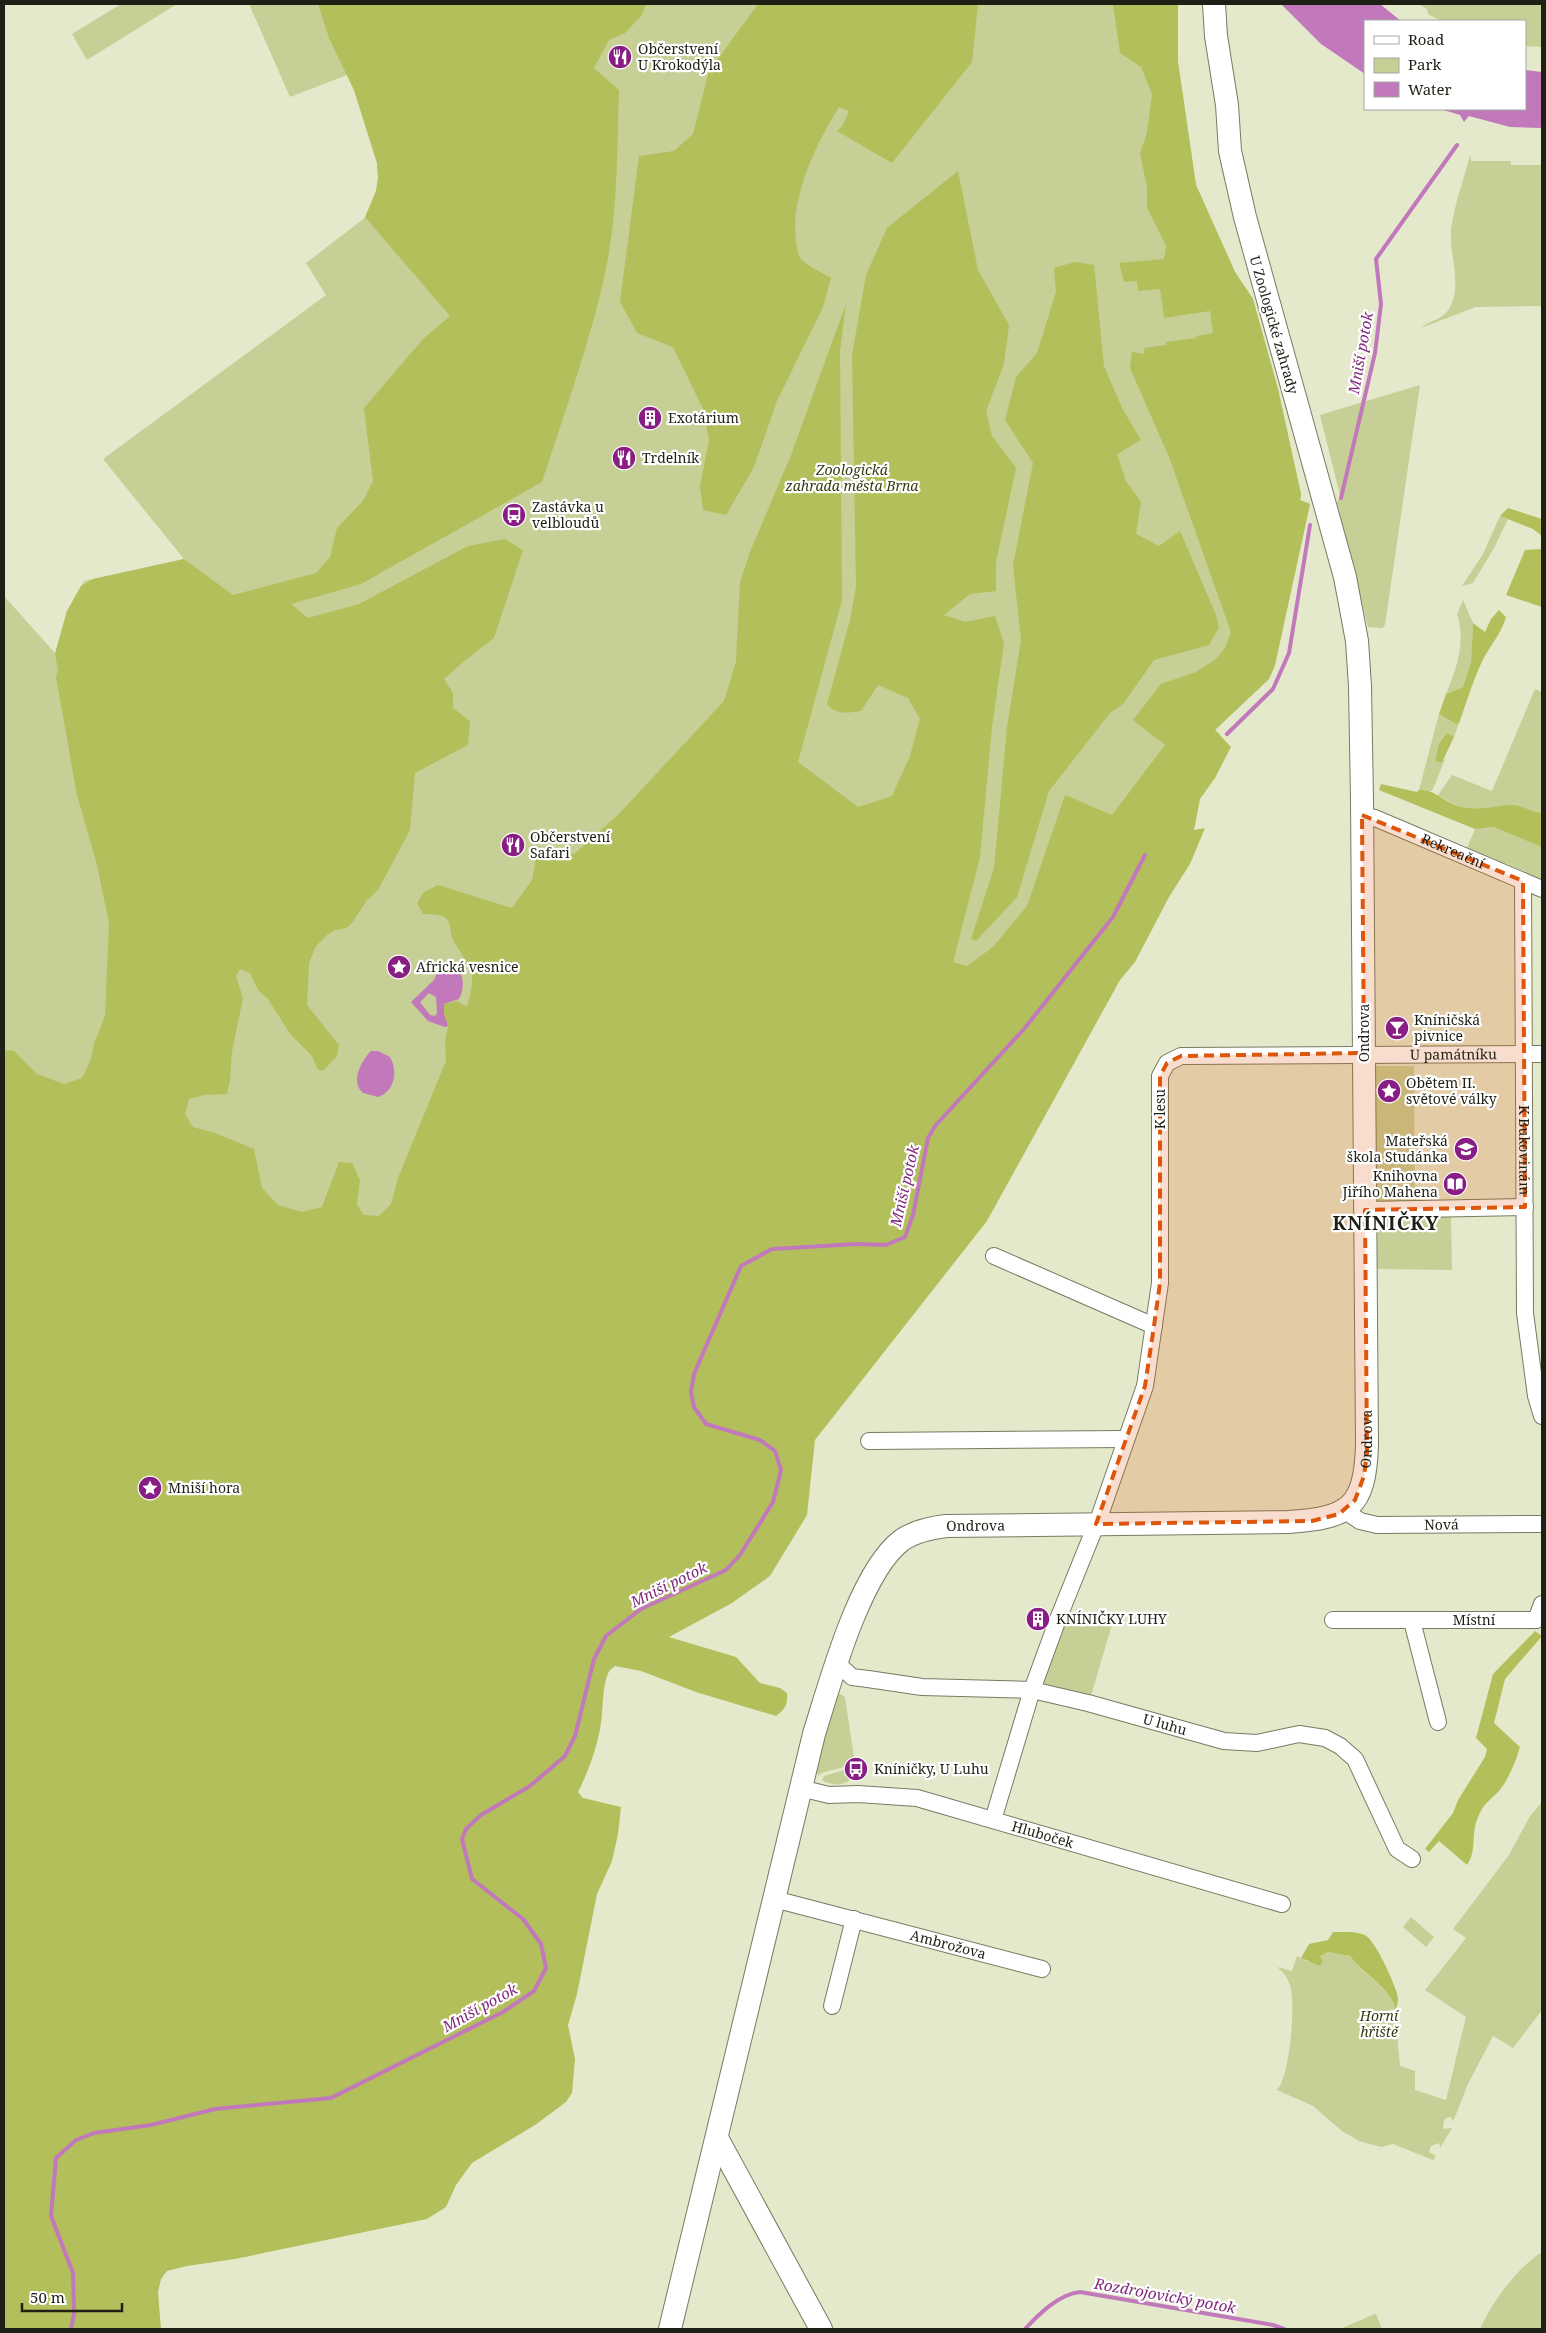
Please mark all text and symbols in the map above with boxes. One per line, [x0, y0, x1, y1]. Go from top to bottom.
legend [1364, 20, 1526, 110]
text: Road [1408, 29, 1444, 49]
place label: Občerstvení U Krokodýla [638, 39, 721, 74]
restaurant icon: Občerstvení U Krokodýla [607, 44, 633, 70]
text: Park [1408, 54, 1442, 74]
text: Water [1408, 79, 1451, 99]
street label: U Zoologické zahrady [1246, 253, 1303, 396]
water label: Mniší potok [1343, 310, 1377, 396]
building icon: Exotárium [637, 405, 663, 431]
place label: Exotárium [668, 408, 739, 427]
restaurant icon: Trdelník [611, 445, 637, 471]
place label: Trdelník [642, 448, 700, 467]
park label: Zoologická zahrada města Brna [785, 460, 919, 495]
place label: Zastávka u velbloudů [532, 497, 604, 532]
bus stop icon: Zastávka u velbloudů [501, 502, 527, 528]
place label: Občerstvení Safari [530, 827, 611, 862]
street label: Rekreační [1418, 829, 1488, 873]
restaurant icon: Občerstvení Safari [500, 832, 526, 858]
place icon: Africká vesnice [386, 954, 412, 980]
place label: Africká vesnice [416, 957, 519, 976]
street label: Ondrova [1354, 1004, 1373, 1062]
place label: Kníničská pivnice [1414, 1010, 1480, 1045]
bar icon: Kníničská pivnice [1384, 1015, 1410, 1041]
street label: U památníku [1410, 1044, 1497, 1064]
place label: Obětem II. světové války [1406, 1073, 1497, 1108]
place icon: Obětem II. světové války [1376, 1078, 1402, 1104]
street label: K lesu [1150, 1089, 1169, 1129]
street label: K Bukovinám [1515, 1105, 1534, 1195]
place label: Mateřská škola Studánka [1347, 1131, 1448, 1166]
school or university icon: Mateřská škola Studánka [1453, 1136, 1479, 1162]
water label: Mniší potok [885, 1143, 923, 1229]
place label: Knihovna Jiřího Mahena [1342, 1166, 1438, 1201]
library icon: Knihovna Jiřího Mahena [1442, 1171, 1468, 1197]
district label: KNÍNIČKY [1333, 1210, 1439, 1236]
street label: Ondrova [1355, 1409, 1376, 1469]
place icon: Mniší hora [137, 1475, 163, 1501]
place label: Mniší hora [168, 1478, 240, 1497]
street label: Ondrova [946, 1515, 1005, 1535]
street label: Nová [1424, 1515, 1459, 1534]
water label: Mniší potok [626, 1557, 711, 1612]
building icon: KNÍNIČKY LUHY [1025, 1606, 1051, 1632]
place label: KNÍNIČKY LUHY [1056, 1609, 1167, 1628]
street label: Místní [1453, 1610, 1496, 1629]
street label: U luhu [1141, 1709, 1189, 1739]
bus stop icon: Kníničky, U Luhu [843, 1756, 869, 1782]
place label: Kníničky, U Luhu [874, 1759, 989, 1778]
street label: Hluboček [1010, 1816, 1077, 1852]
street label: Ambrožova [908, 1925, 988, 1963]
water label: Mniší potok [438, 1978, 521, 2036]
park label: Horní hřiště [1359, 2006, 1400, 2041]
water label: Rozdrojovický potok [1092, 2273, 1238, 2317]
scale bar [22, 2280, 122, 2312]
text: 50 m [30, 2287, 65, 2307]

